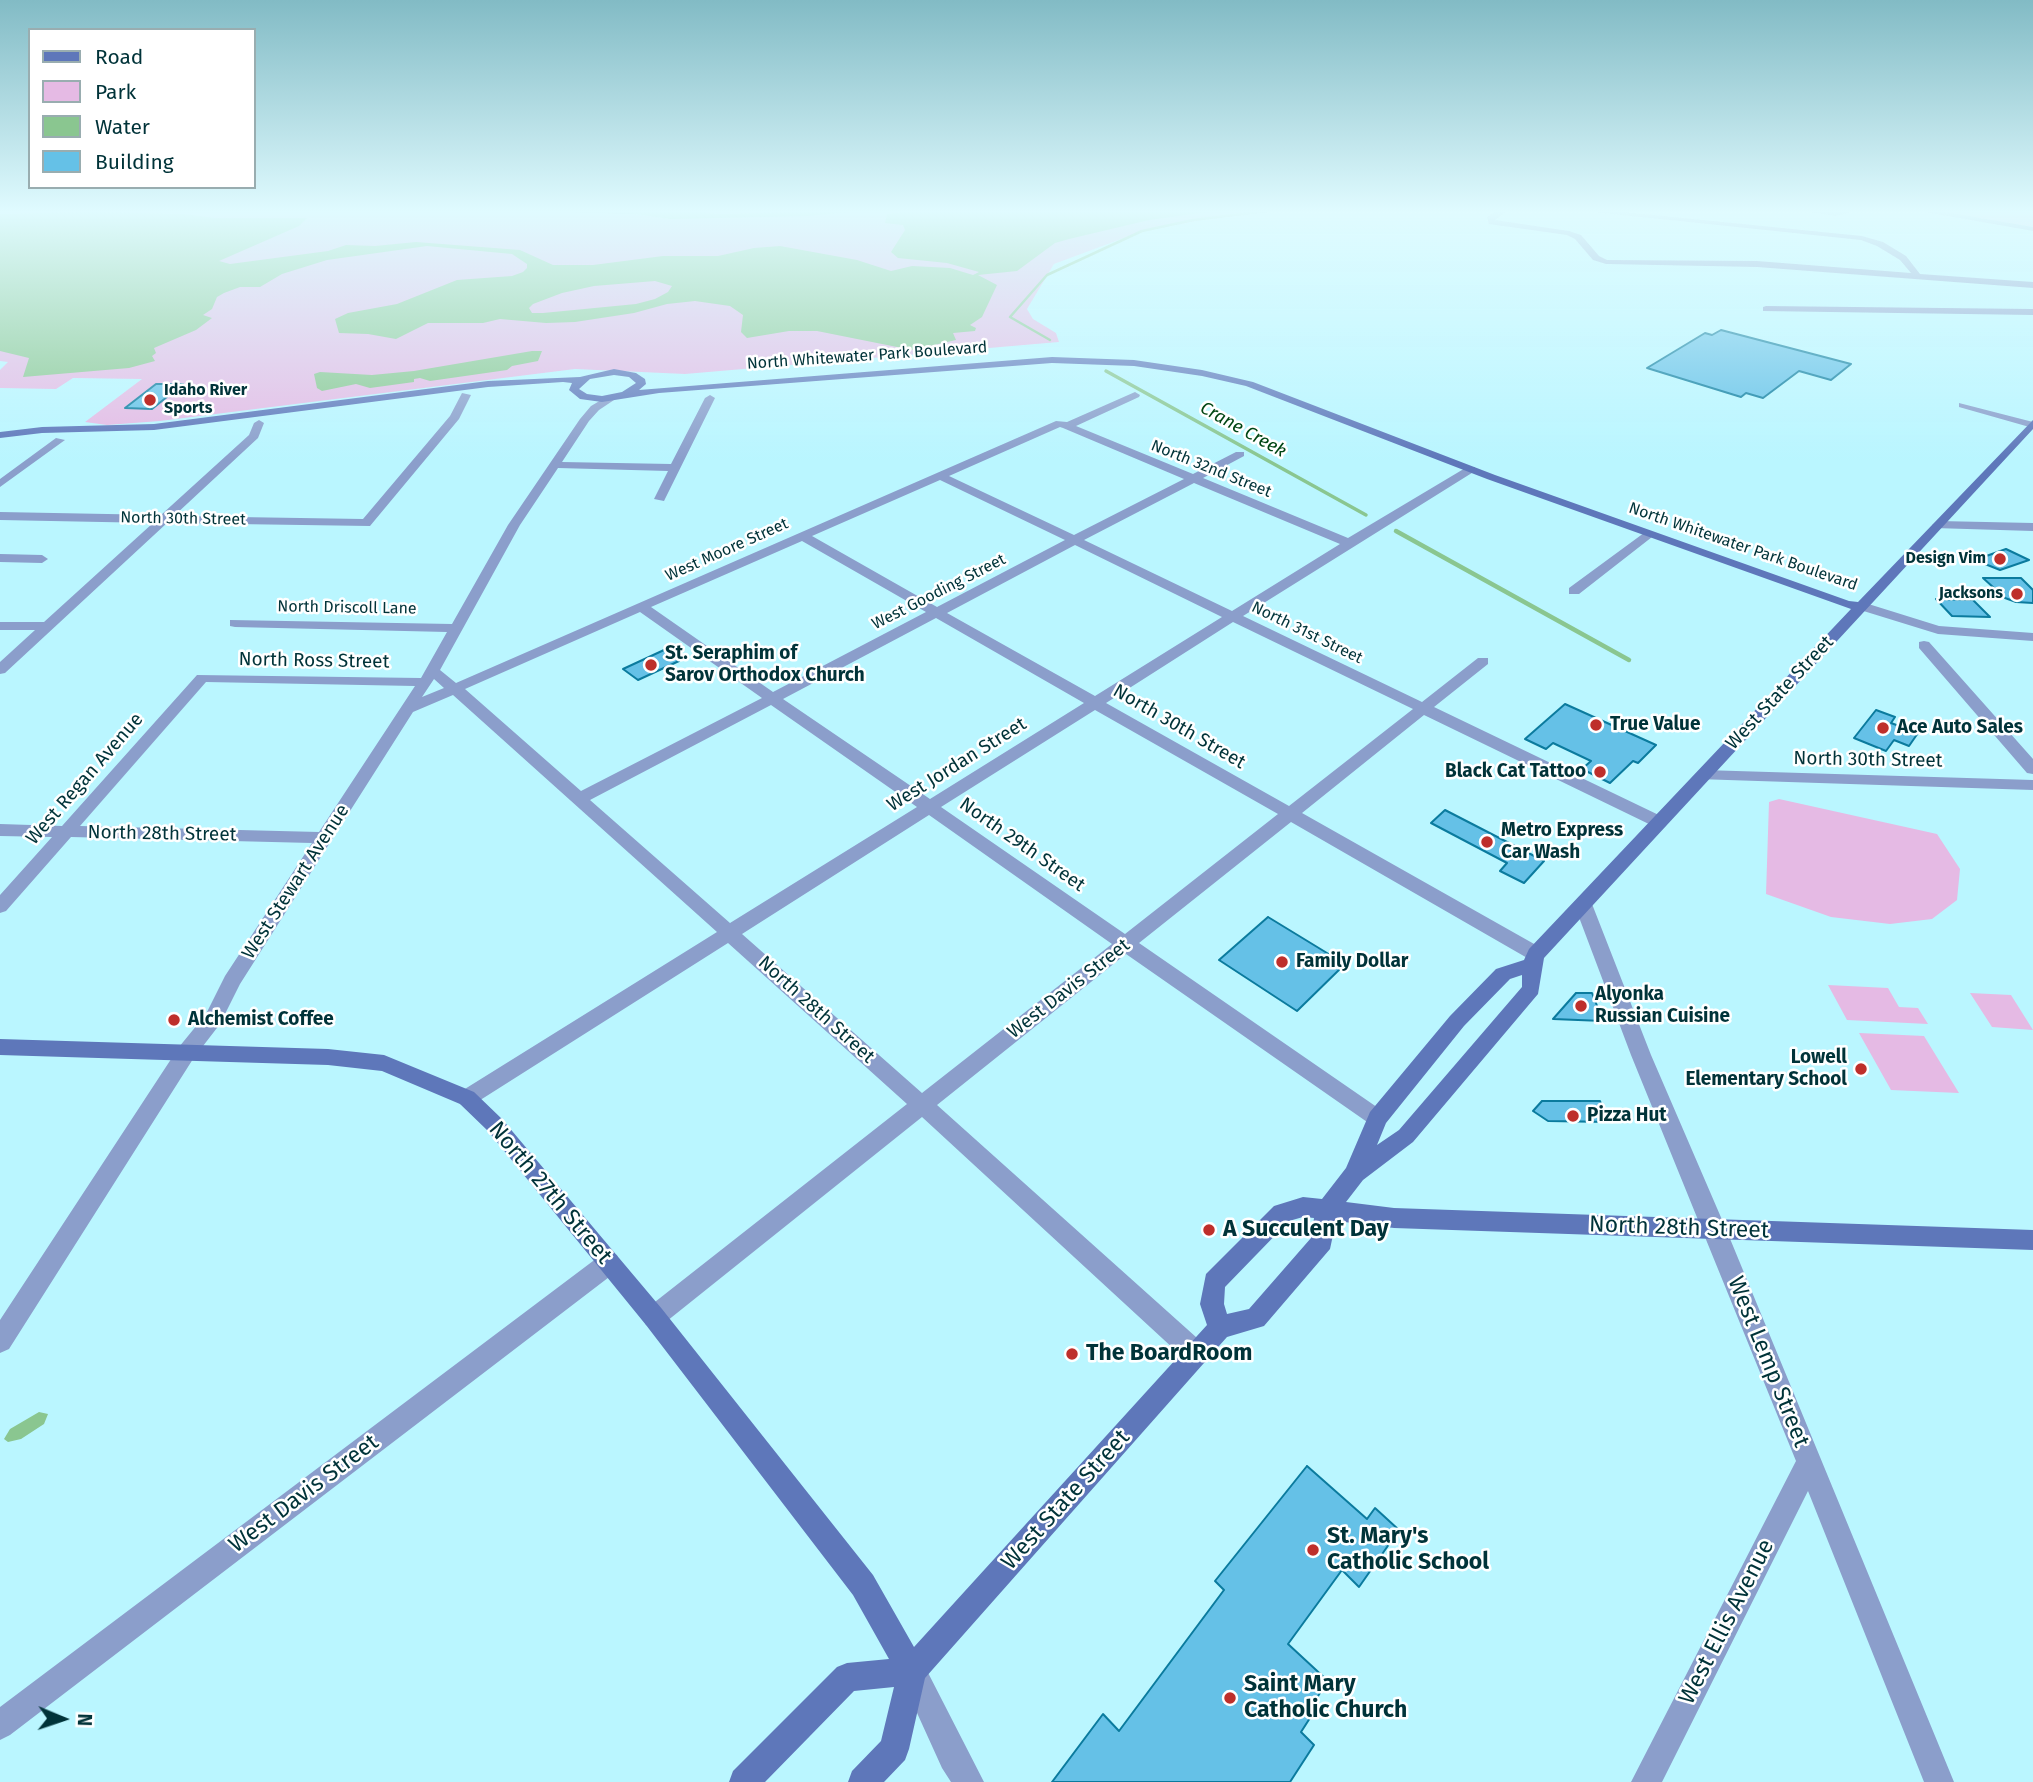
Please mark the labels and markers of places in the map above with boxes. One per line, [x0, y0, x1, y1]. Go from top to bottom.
place label: Idaho River Sports [164, 381, 247, 419]
marker: Idaho River Sports [142, 392, 158, 408]
place label: Design Vim [1906, 549, 1986, 569]
marker: Design Vim [1992, 551, 2008, 567]
place label: Jacksons [1939, 584, 2003, 604]
marker: Jacksons [2009, 586, 2025, 602]
place label: St. Seraphim of Sarov Orthodox Church [665, 643, 865, 687]
marker: St. Seraphim of Sarov Orthodox Church [643, 657, 659, 673]
place label: True Value [1610, 714, 1700, 736]
marker: True Value [1588, 717, 1604, 733]
place label: Ace Auto Sales [1897, 717, 2023, 739]
marker: Ace Auto Sales [1875, 720, 1891, 736]
place label: Black Cat Tattoo [1445, 761, 1586, 783]
marker: Black Cat Tattoo [1592, 764, 1608, 780]
place label: Metro Express Car Wash [1501, 820, 1623, 864]
marker: Metro Express Car Wash [1479, 834, 1495, 850]
place label: Family Dollar [1296, 951, 1408, 973]
marker: Family Dollar [1274, 954, 1290, 970]
place label: Alyonka Russian Cuisine [1595, 984, 1730, 1028]
marker: Alyonka Russian Cuisine [1573, 998, 1589, 1014]
place label: Alchemist Coffee [188, 1009, 334, 1031]
marker: Alchemist Coffee [166, 1012, 182, 1028]
place label: Lowell Elementary School [1685, 1047, 1847, 1091]
marker: Lowell Elementary School [1853, 1061, 1869, 1077]
place label: Pizza Hut [1587, 1105, 1667, 1127]
marker: Pizza Hut [1565, 1108, 1581, 1124]
place label: A Succulent Day [1223, 1216, 1389, 1244]
marker: A Succulent Day [1201, 1222, 1217, 1238]
place label: The BoardRoom [1086, 1340, 1252, 1368]
marker: The BoardRoom [1064, 1346, 1080, 1362]
place label: St. Mary's Catholic School [1327, 1523, 1489, 1577]
marker: St. Mary's Catholic School [1305, 1542, 1321, 1558]
place label: Saint Mary Catholic Church [1244, 1671, 1407, 1725]
marker: Saint Mary Catholic Church [1222, 1690, 1238, 1706]

